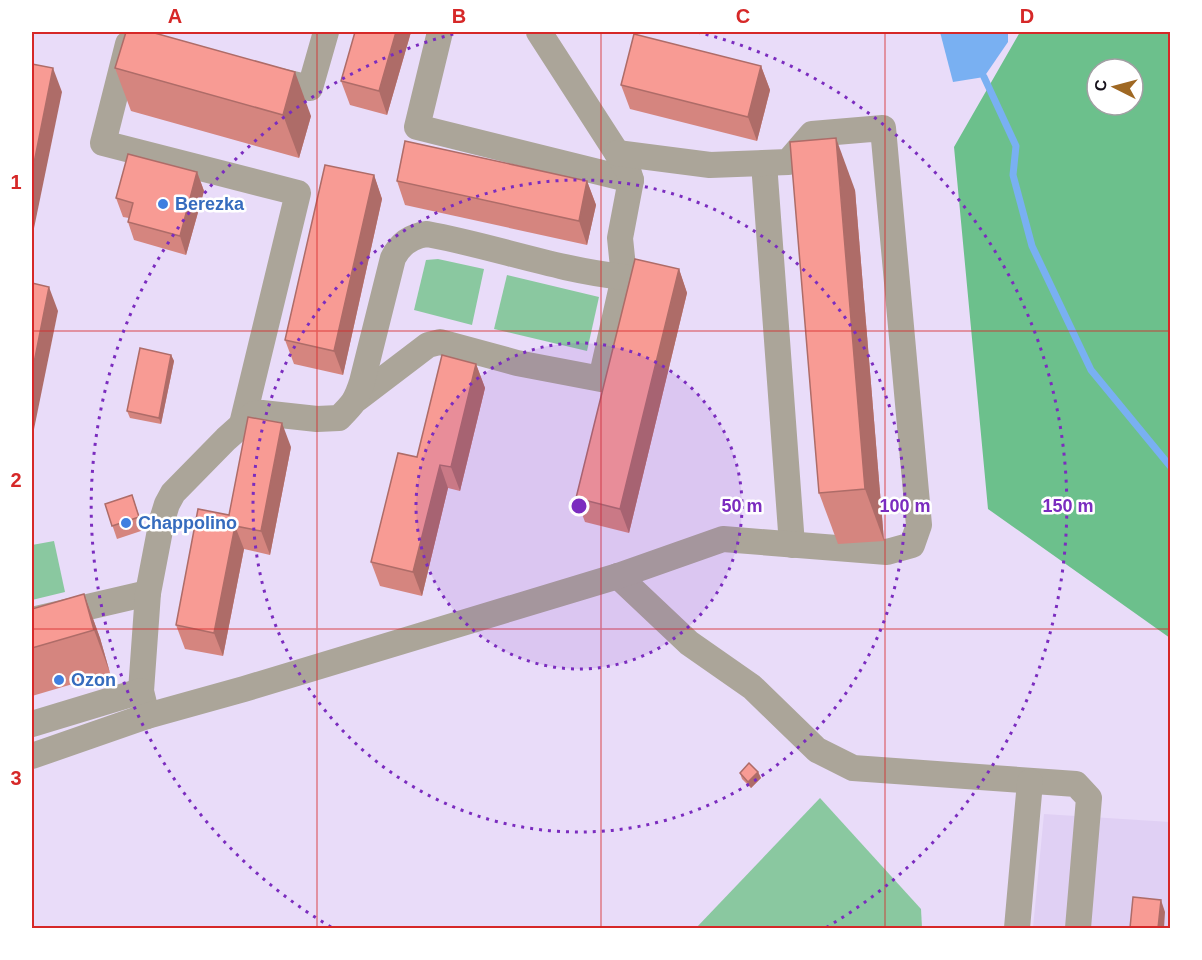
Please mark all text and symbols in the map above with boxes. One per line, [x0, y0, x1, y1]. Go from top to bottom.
text: A [168, 5, 182, 27]
text: B [452, 5, 466, 27]
text: C [736, 5, 750, 27]
text: D [1020, 5, 1034, 27]
north arrow [1085, 57, 1145, 117]
text: С [1092, 78, 1110, 92]
text: 1 [10, 171, 22, 193]
place label: Berezka [175, 194, 245, 214]
marker: Berezka [156, 197, 170, 211]
text: 2 [10, 469, 22, 491]
centre of rings [569, 496, 589, 516]
text: 50 m [721, 496, 763, 516]
text: 100 m [879, 496, 931, 516]
text: 150 m [1042, 496, 1094, 516]
place label: Chappolino [138, 513, 237, 533]
marker: Chappolino [119, 516, 133, 530]
place label: Ozon [71, 670, 116, 690]
marker: Ozon [52, 673, 66, 687]
text: 3 [10, 767, 22, 789]

